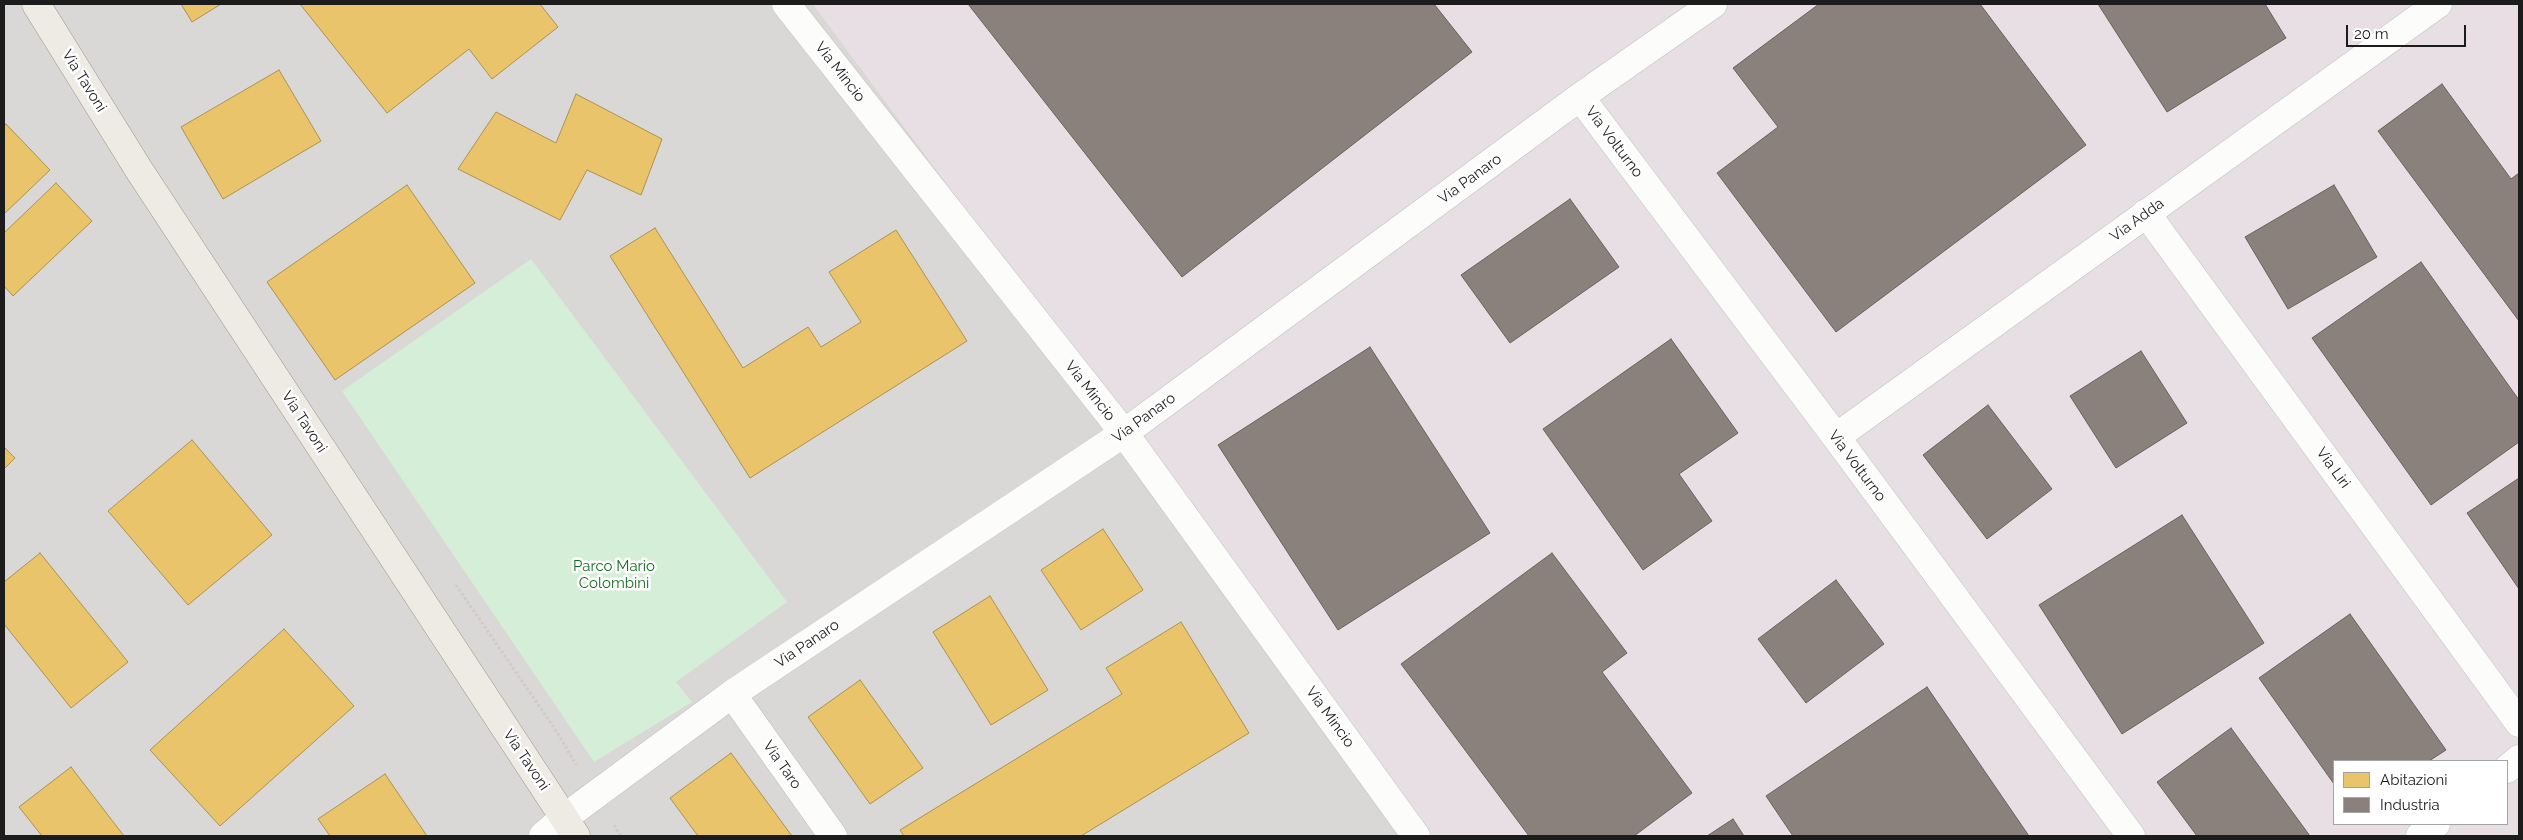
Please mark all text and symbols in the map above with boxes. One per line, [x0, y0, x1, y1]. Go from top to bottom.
scale bar [2348, 15, 2468, 47]
text: 20 m [2354, 25, 2389, 43]
street label: Via Mincio [811, 38, 869, 106]
street label: Via Tavoni [58, 47, 110, 115]
street label: Via Volturno [1581, 103, 1647, 181]
street label: Via Panaro [1435, 150, 1505, 208]
street label: Via Adda [2107, 194, 2167, 246]
street label: Via Mincio [1061, 357, 1119, 425]
street label: Via Tavoni [277, 388, 331, 456]
street label: Via Panaro [1109, 389, 1179, 447]
street label: Via Volturno [1824, 427, 1890, 505]
street label: Via Liri [2312, 444, 2354, 492]
park label: Parco Mario Colombini [573, 557, 655, 592]
street label: Via Panaro [771, 616, 843, 672]
street label: Via Mincio [1302, 683, 1358, 751]
street label: Via Tavoni [499, 726, 553, 794]
street label: Via Taro [759, 737, 805, 793]
legend [2333, 760, 2508, 825]
text: Abitazioni [2380, 771, 2447, 789]
text: Industria [2380, 796, 2440, 814]

